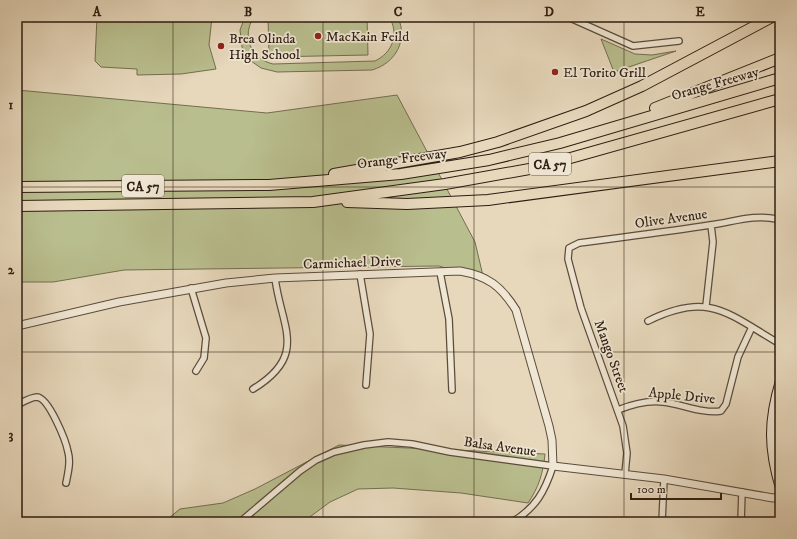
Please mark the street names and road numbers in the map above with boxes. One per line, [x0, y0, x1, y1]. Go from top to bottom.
street label: Orange Freeway [669, 63, 761, 105]
street label: Orange Freeway [356, 145, 448, 173]
road number: CA 57 [529, 153, 571, 175]
road number: CA 57 [122, 175, 164, 197]
street label: Olive Avenue [634, 205, 709, 233]
street label: Carmichael Drive [303, 252, 402, 274]
street label: Mango Street [590, 318, 633, 396]
street label: Apple Drive [648, 384, 716, 408]
street label: Balsa Avenue [462, 433, 537, 461]

